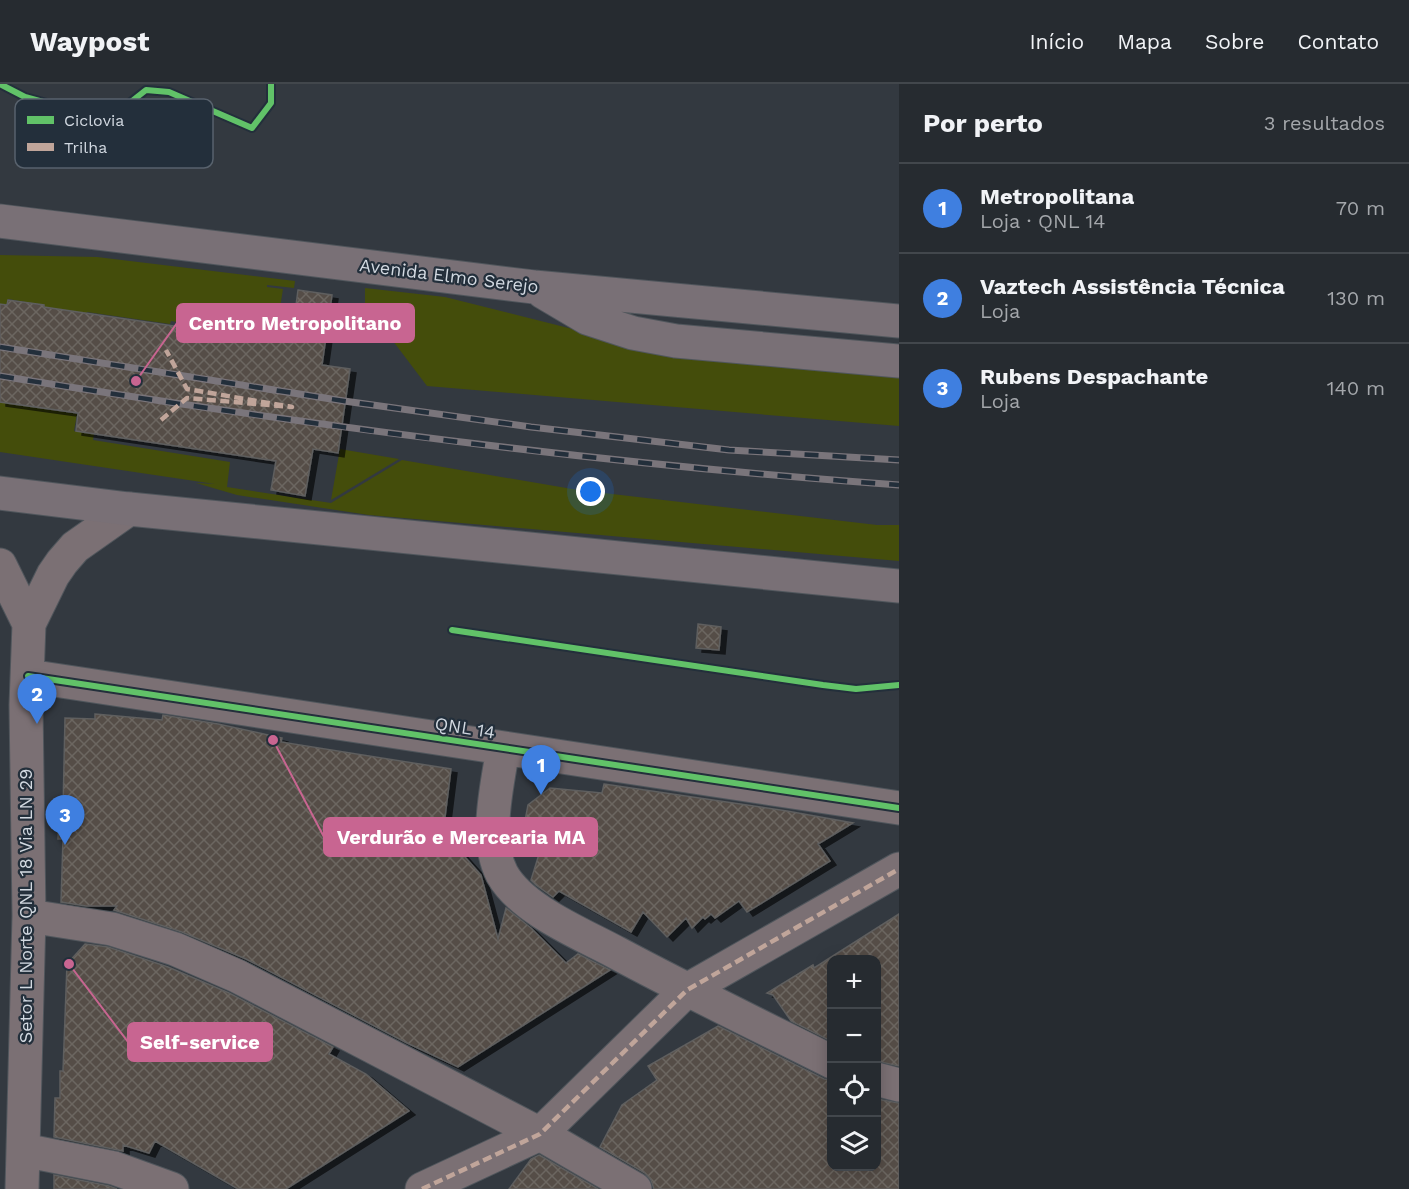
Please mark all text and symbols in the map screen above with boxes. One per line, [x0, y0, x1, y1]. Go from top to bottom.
text: Waypost [30, 25, 149, 58]
text: Início [1029, 29, 1084, 54]
text: Mapa [1117, 29, 1172, 54]
text: Sobre [1205, 29, 1264, 54]
text: Contato [1297, 29, 1379, 54]
legend [15, 99, 213, 168]
text: Por perto [923, 108, 1043, 138]
text: Ciclovia [64, 111, 124, 130]
text: 3 resultados [1264, 111, 1385, 135]
text: Trilha [64, 138, 107, 157]
text: Metropolitana [980, 184, 1134, 209]
text: 1 [938, 196, 947, 220]
text: 70 m [1336, 196, 1385, 220]
text: Loja · QNL 14 [980, 209, 1106, 233]
street label: Avenida Elmo Serejo [358, 254, 540, 297]
text: Vaztech Assistência Técnica [980, 274, 1285, 299]
text: 2 [937, 286, 948, 310]
text: 130 m [1327, 286, 1385, 310]
text: Loja [980, 299, 1020, 323]
callout: Centro Metropolitano [177, 304, 414, 342]
text: Centro Metropolitano [189, 311, 402, 335]
text: Rubens Despachante [980, 364, 1208, 389]
text: 3 [937, 376, 948, 400]
text: 140 m [1327, 376, 1385, 400]
text: Loja [980, 389, 1020, 413]
your location [576, 477, 605, 506]
pin: 2 [18, 674, 57, 724]
street label: QNL 14 [433, 712, 497, 743]
pin: 1 [522, 746, 560, 795]
street label: Setor L Norte QNL 18 Via LN 29 [15, 769, 36, 1043]
pin: 3 [46, 796, 84, 845]
callout: Verdurão e Mercearia MA [324, 818, 597, 856]
text: Verdurão e Mercearia MA [337, 825, 586, 849]
map controls [827, 955, 881, 1171]
button: + [827, 955, 881, 1009]
button: − [827, 1009, 881, 1063]
callout: Self-service [128, 1023, 272, 1061]
text: Self-service [140, 1030, 260, 1054]
button: locate [827, 1063, 881, 1117]
button: layers [827, 1117, 881, 1171]

